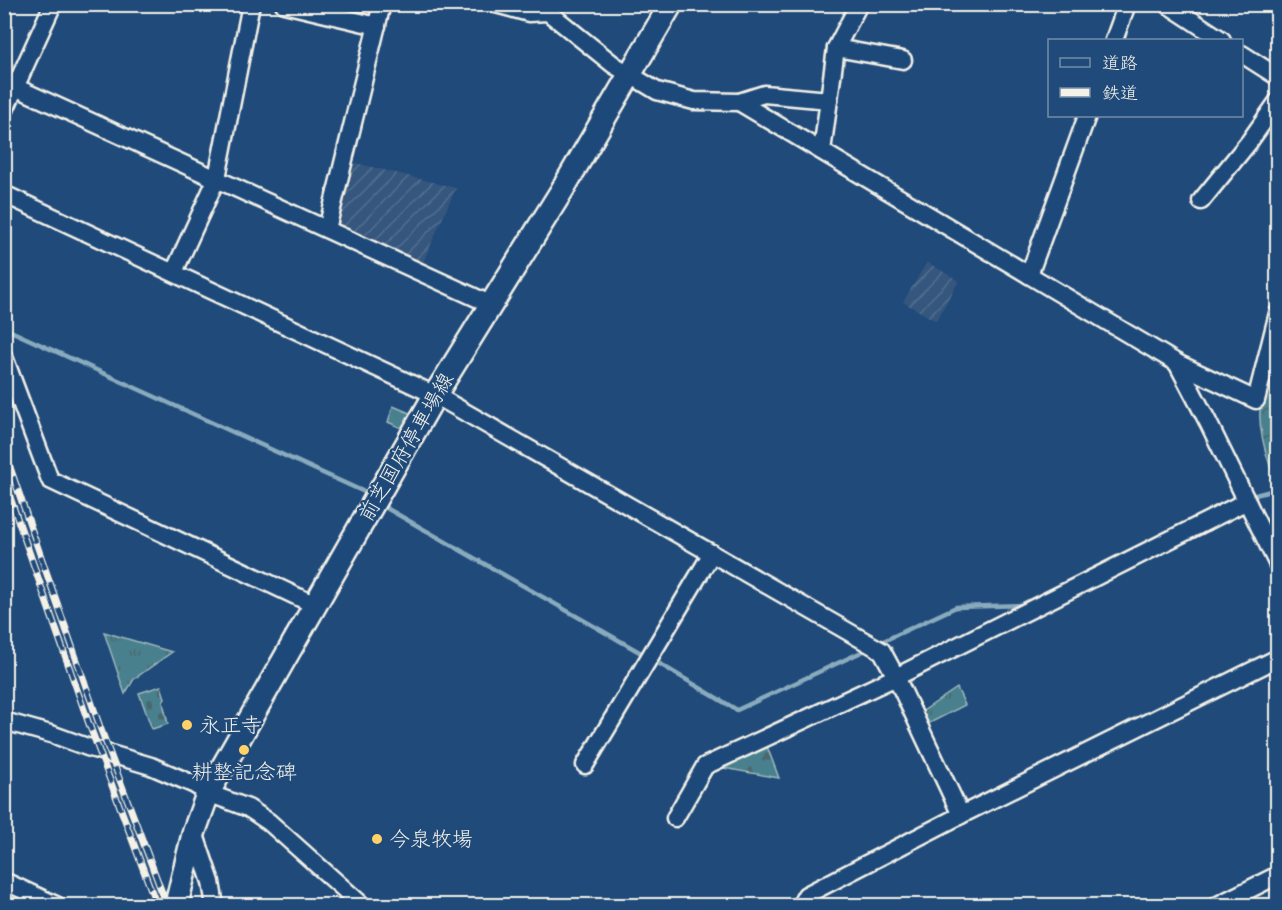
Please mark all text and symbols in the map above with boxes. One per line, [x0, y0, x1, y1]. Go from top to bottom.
legend [1048, 39, 1243, 117]
text: 道路 [1102, 51, 1138, 74]
text: 鉄道 [1102, 81, 1138, 104]
street label: 前芝国府停車場線 [352, 367, 459, 526]
place label: 永正寺 [199, 711, 262, 738]
marker: 永正寺 [180, 718, 194, 732]
marker: 耕整記念碑 [237, 743, 251, 757]
place label: 耕整記念碑 [192, 758, 297, 785]
place label: 今泉牧場 [389, 825, 473, 852]
marker: 今泉牧場 [370, 832, 384, 846]

